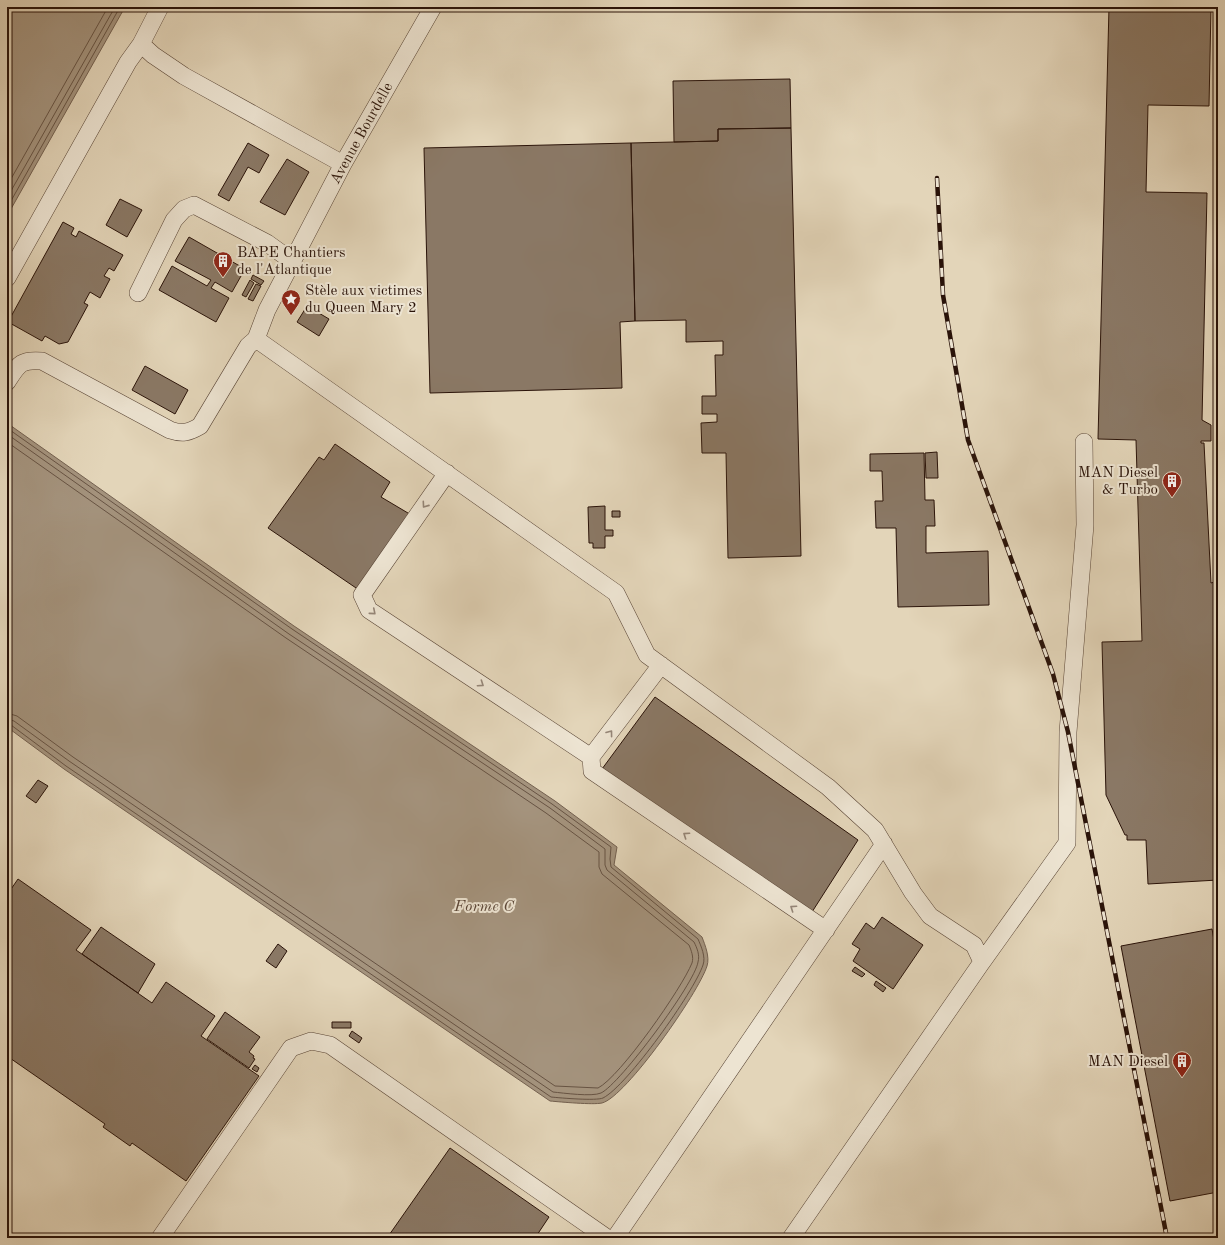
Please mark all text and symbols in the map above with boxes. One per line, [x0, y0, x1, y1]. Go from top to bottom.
street label: Avenue Bourdelle [328, 80, 396, 187]
place label: BAPE Chantiers de l'Atlantique [237, 246, 346, 278]
building icon: BAPE Chantiers de l'Atlantique [212, 250, 234, 278]
place label: Stèle aux victimes du Queen Mary 2 [305, 284, 422, 316]
place icon: Stèle aux victimes du Queen Mary 2 [280, 288, 302, 316]
place label: MAN Diesel & Turbo [1078, 466, 1158, 498]
building icon: MAN Diesel & Turbo [1161, 470, 1183, 498]
one-way arrow [422, 501, 429, 508]
one-way arrow [368, 607, 376, 614]
one-way arrow [476, 679, 483, 686]
one-way arrow [605, 730, 612, 737]
one-way arrow [683, 832, 690, 840]
water label: Forme C [453, 899, 515, 915]
one-way arrow [791, 906, 798, 913]
building icon: MAN Diesel [1171, 1050, 1193, 1078]
place label: MAN Diesel [1088, 1055, 1168, 1070]

